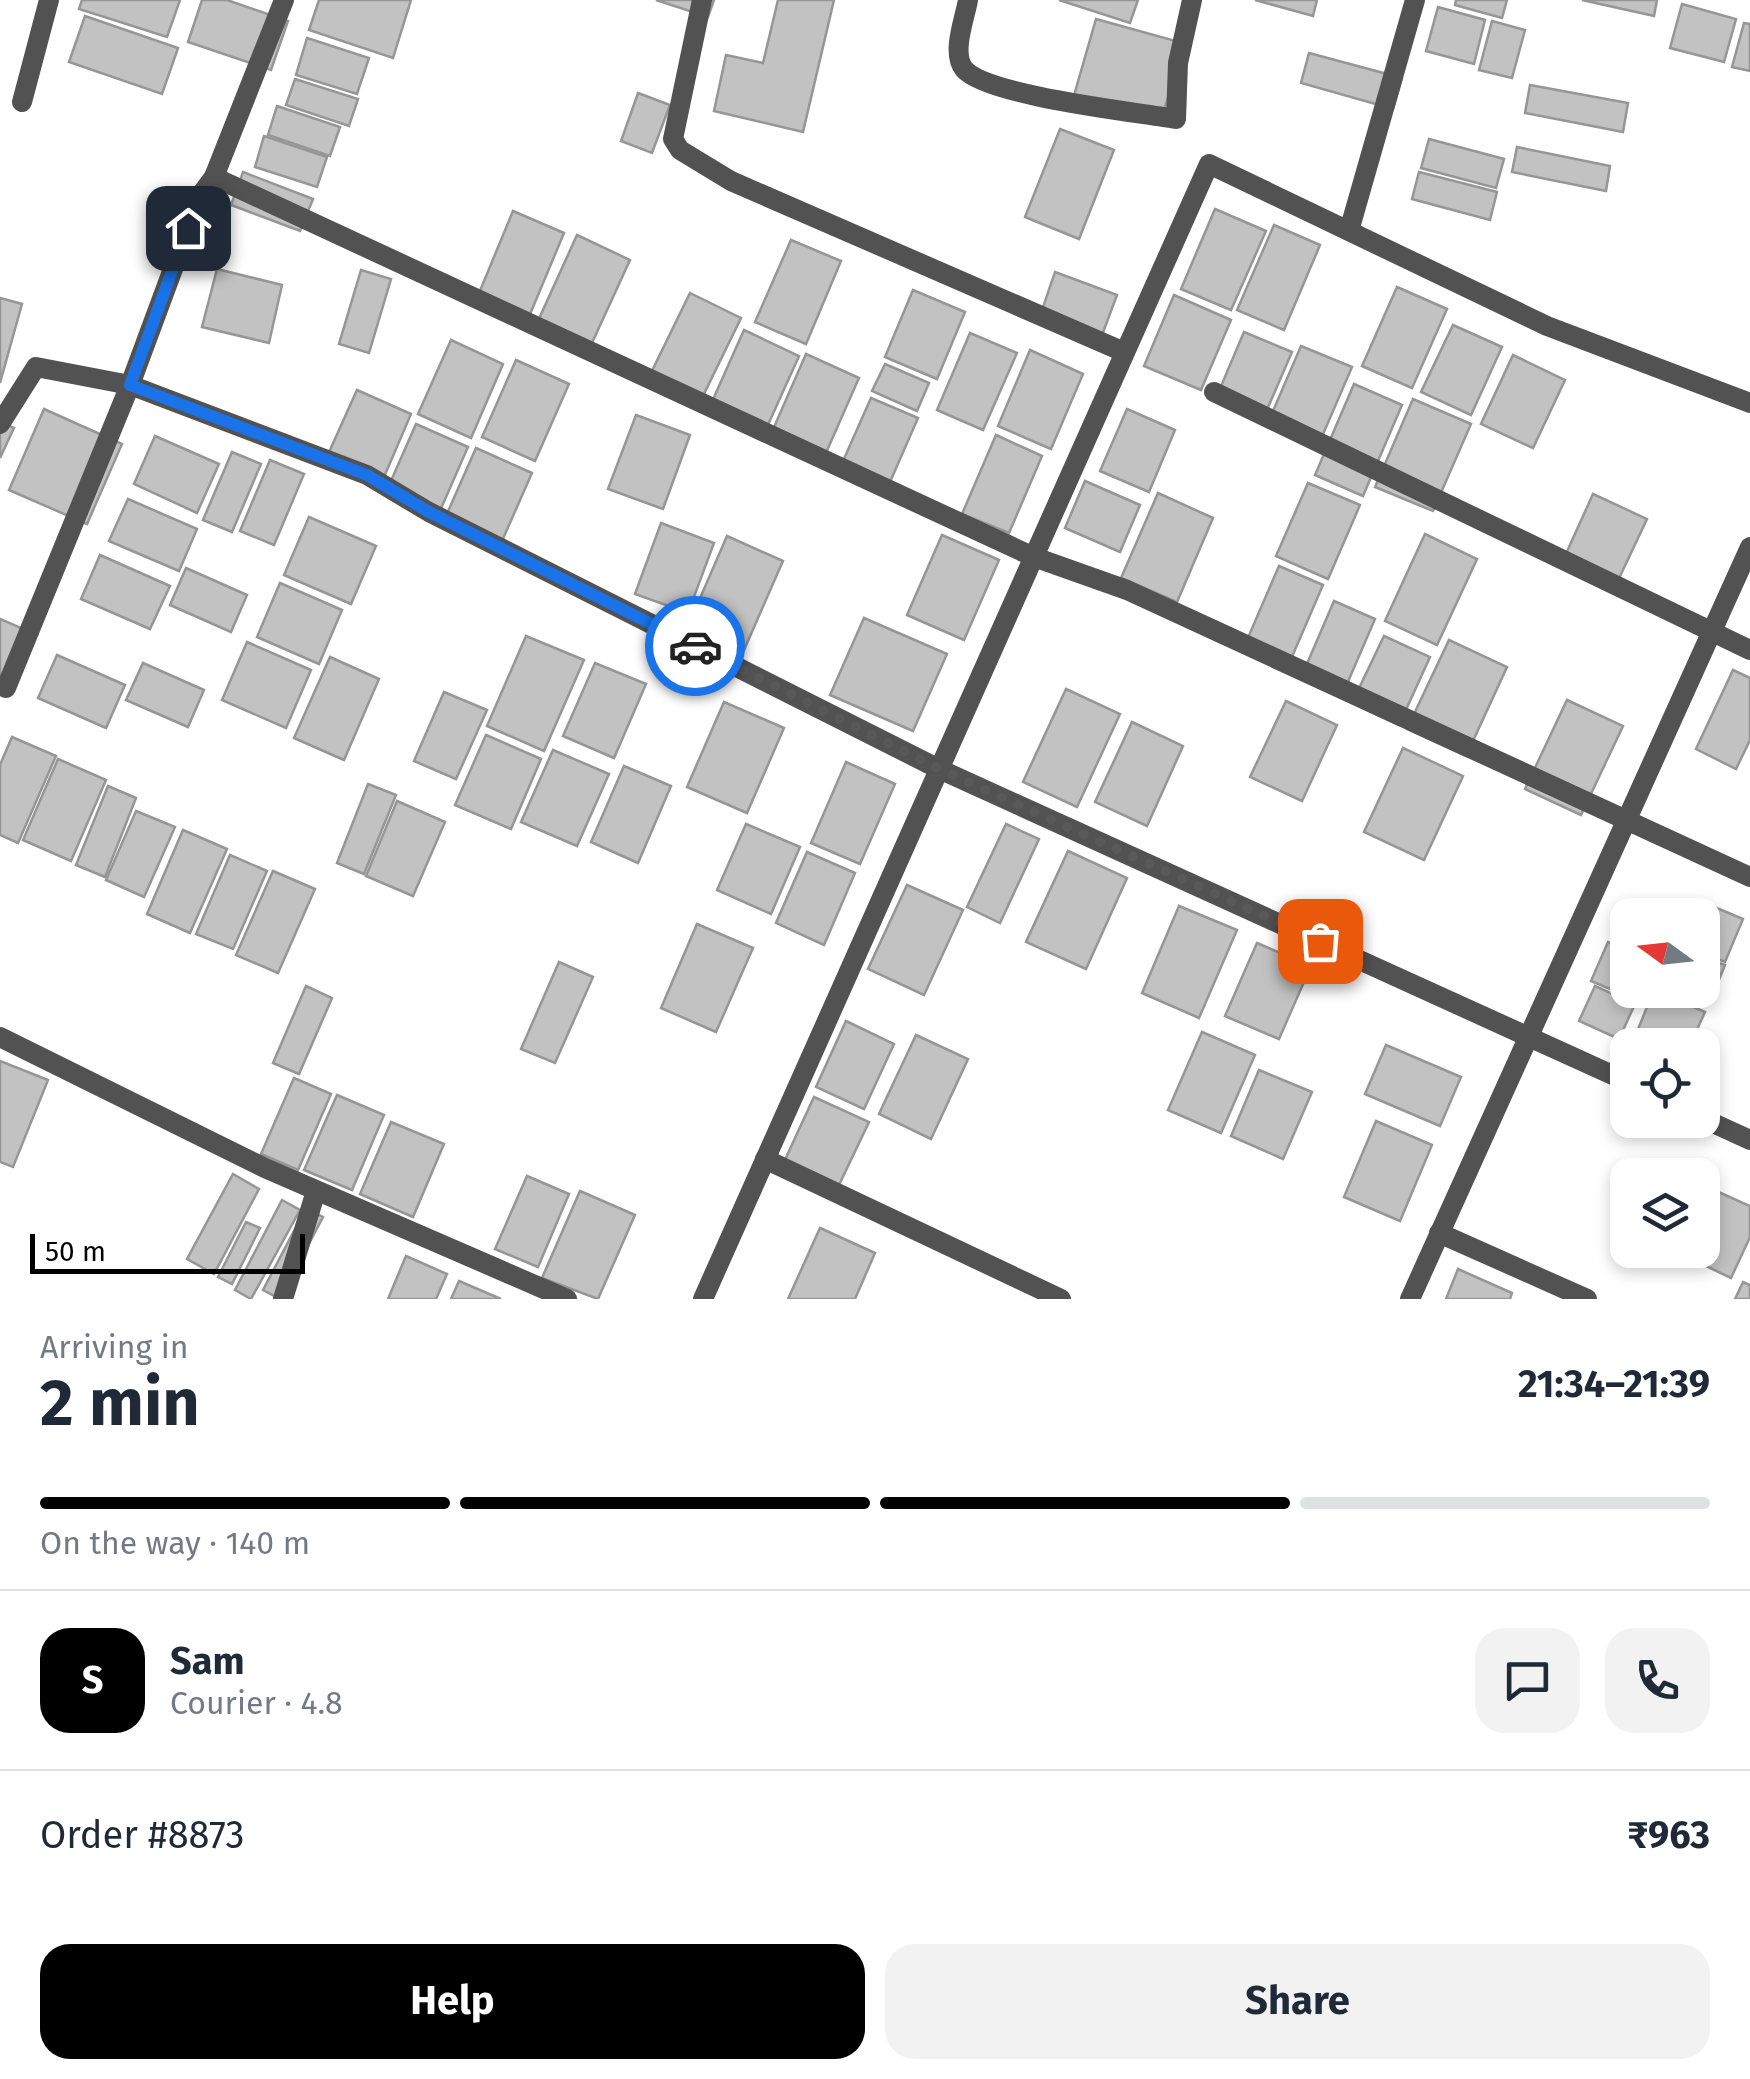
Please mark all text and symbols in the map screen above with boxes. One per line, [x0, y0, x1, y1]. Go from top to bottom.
pin [146, 186, 231, 271]
icon: home [161, 201, 216, 256]
courier [645, 596, 745, 696]
icon: car [668, 619, 723, 674]
north arrow [1610, 898, 1720, 1008]
map controls [1610, 898, 1720, 1268]
pin [1278, 899, 1363, 984]
icon: bag [1293, 914, 1348, 969]
button: locate [1610, 1028, 1720, 1138]
button: layers [1610, 1158, 1720, 1268]
scale bar [30, 1229, 305, 1274]
text: 50 m [45, 1235, 106, 1268]
text: Arriving in [40, 1328, 188, 1366]
text: 21:34–21:39 [1518, 1361, 1710, 1407]
text: 2 min [40, 1364, 200, 1442]
text: On the way · 140 m [40, 1524, 310, 1562]
button: chat [1475, 1628, 1580, 1733]
button: phone [1605, 1628, 1710, 1733]
text: Sam [170, 1638, 245, 1684]
text: S [82, 1657, 103, 1703]
text: Courier · 4.8 [170, 1684, 343, 1722]
text: Order #8873 [40, 1812, 244, 1858]
text: ₹963 [1627, 1812, 1710, 1858]
button: Help [40, 1944, 865, 2059]
button: Share [885, 1944, 1710, 2059]

